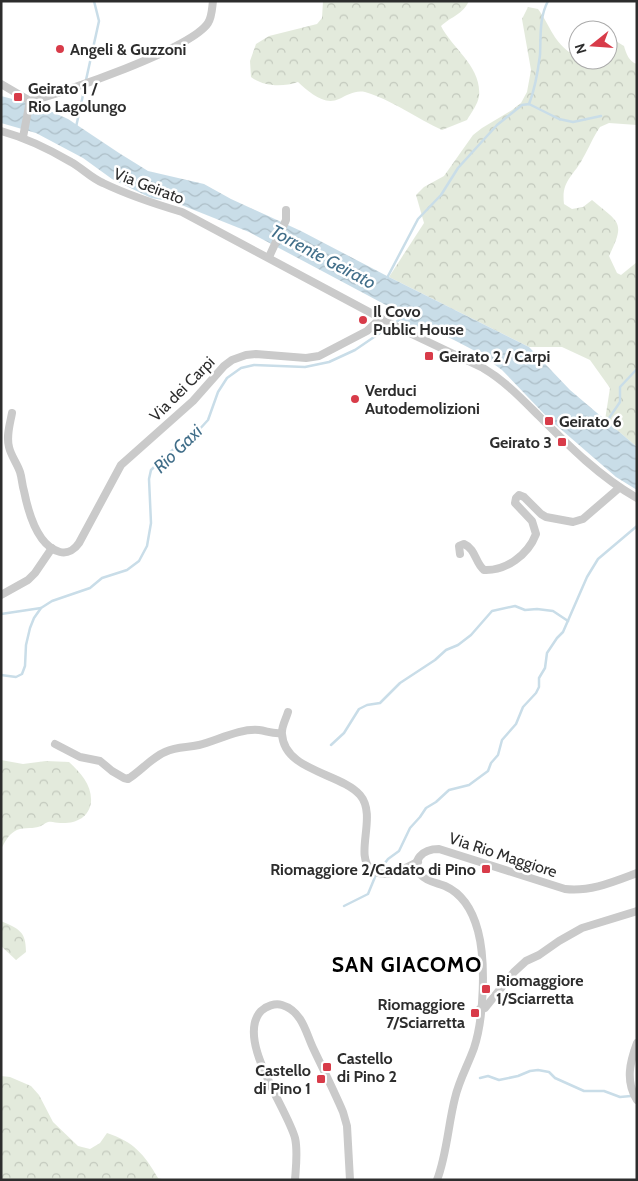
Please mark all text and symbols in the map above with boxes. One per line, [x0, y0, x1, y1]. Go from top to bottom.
north arrow [568, 20, 618, 70]
place label: Angeli & Guzzoni [70, 40, 186, 59]
text: N [571, 41, 591, 56]
marker: Angeli & Guzzoni [54, 43, 66, 55]
place label: Geirato 1 / Rio Lagolungo [28, 79, 126, 116]
marker: Geirato 1 / Rio Lagolungo [12, 91, 24, 103]
street label: Via Geirato [111, 164, 187, 208]
water label: Torrente Geirato [267, 220, 379, 294]
place label: Il Covo Public House [373, 302, 464, 339]
marker: Il Covo Public House [357, 314, 369, 326]
place label: Geirato 2 / Carpi [439, 347, 550, 366]
marker: Geirato 2 / Carpi [423, 350, 435, 362]
street label: Via dei Carpi [146, 353, 218, 425]
place label: Verduci Autodemolizioni [365, 381, 480, 418]
marker: Verduci Autodemolizioni [349, 393, 361, 405]
place label: Geirato 6 [559, 412, 622, 431]
marker: Geirato 6 [543, 415, 555, 427]
water label: Rio Gaxi [149, 420, 208, 478]
place label: Geirato 3 [490, 433, 552, 452]
marker: Geirato 3 [556, 436, 568, 448]
street label: Via Rio Maggiore [447, 829, 559, 881]
place label: Riomaggiore 2/Cadato di Pino [270, 860, 476, 879]
marker: Riomaggiore 2/Cadato di Pino [480, 863, 492, 875]
district label: SAN GIACOMO [332, 952, 482, 977]
place label: Riomaggiore 1/Sciarretta [496, 971, 583, 1008]
marker: Riomaggiore 1/Sciarretta [480, 983, 492, 995]
place label: Riomaggiore 7/Sciarretta [378, 995, 465, 1032]
marker: Riomaggiore 7/Sciarretta [469, 1007, 481, 1019]
place label: Castello di Pino 2 [337, 1049, 397, 1086]
place label: Castello di Pino 1 [254, 1061, 311, 1098]
marker: Castello di Pino 2 [321, 1061, 333, 1073]
marker: Castello di Pino 1 [315, 1073, 327, 1085]

